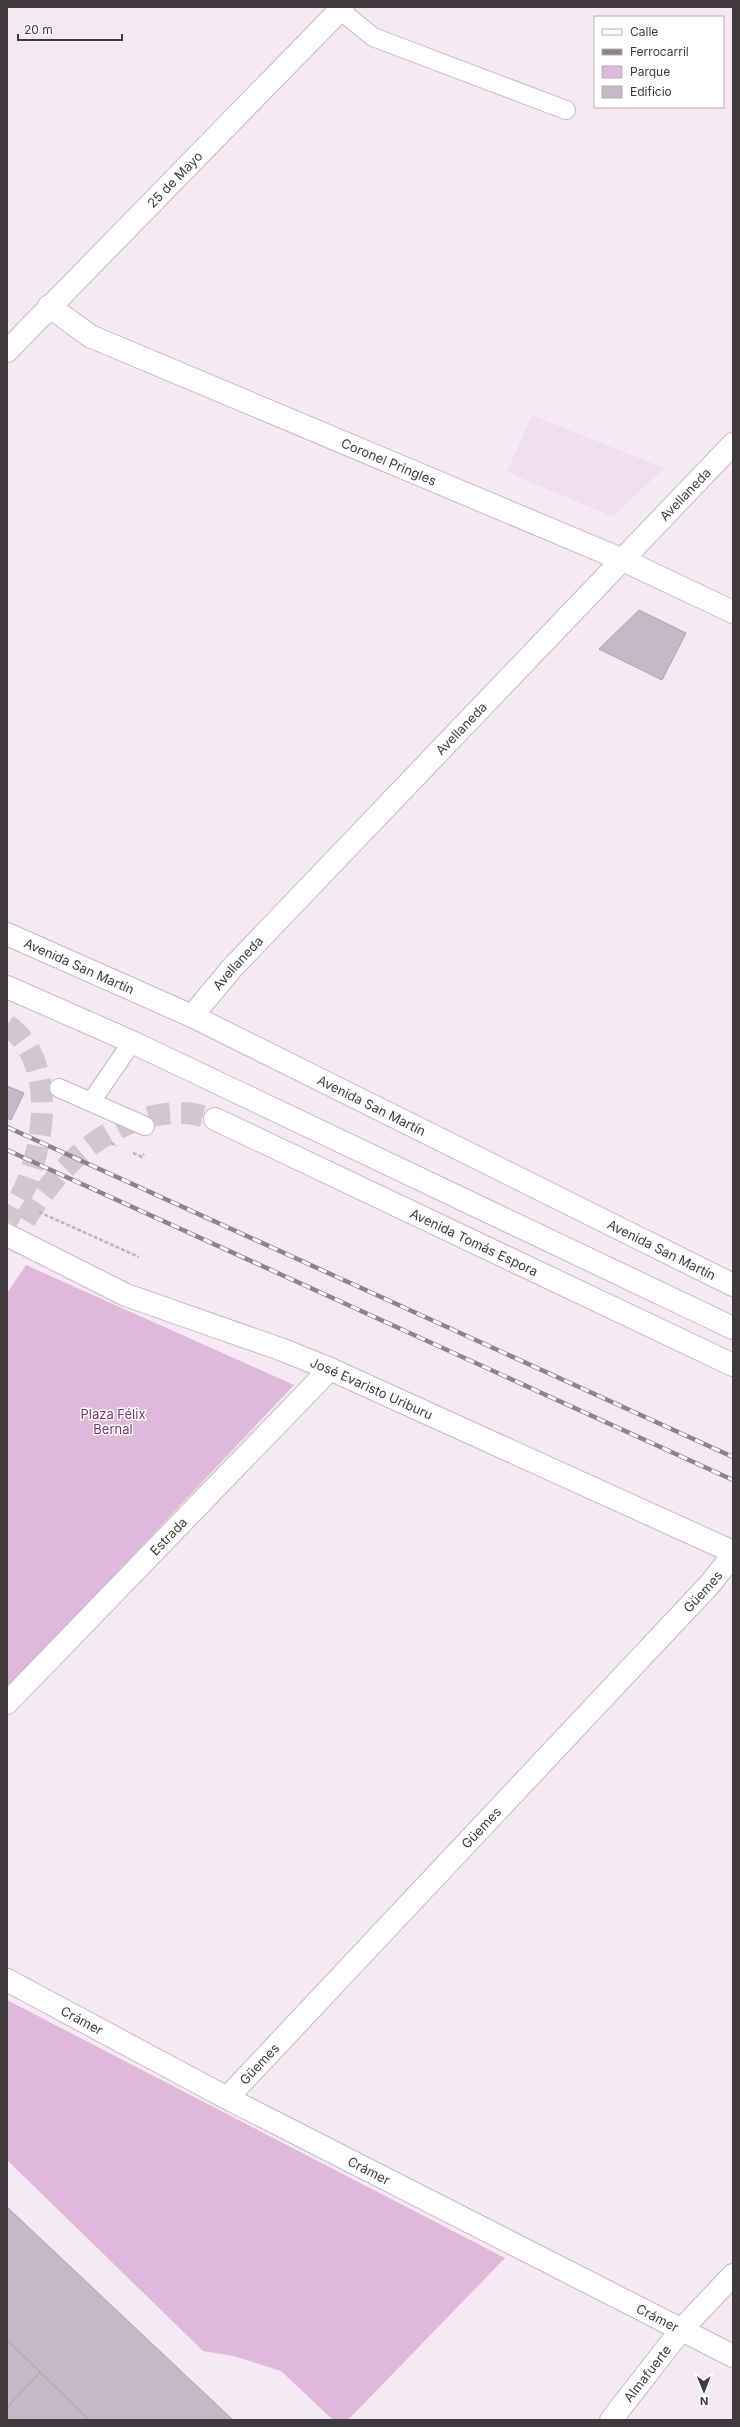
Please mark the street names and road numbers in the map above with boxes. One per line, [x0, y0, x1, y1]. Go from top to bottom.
street label: 25 de Mayo [144, 148, 206, 211]
street label: Coronel Pringles [339, 435, 439, 489]
street label: Avellaneda [656, 464, 714, 524]
street label: Avellaneda [432, 699, 490, 758]
street label: Avellaneda [209, 933, 266, 993]
street label: Avenida San Martín [22, 935, 137, 997]
street label: Avenida San Martín [315, 1072, 428, 1139]
street label: Avenida Tomás Espora [408, 1205, 541, 1279]
street label: Avenida San Martín [605, 1216, 719, 1283]
street label: José Evaristo Uriburu [308, 1354, 435, 1423]
street label: Estrada [146, 1514, 190, 1558]
street label: Güemes [680, 1567, 726, 1616]
street label: Güemes [458, 1804, 504, 1852]
street label: Crámer [58, 2002, 106, 2038]
street label: Güemes [236, 2040, 283, 2088]
street label: Crámer [345, 2153, 393, 2188]
street label: Crámer [634, 2300, 682, 2335]
street label: Almafuerte [620, 2342, 674, 2405]

